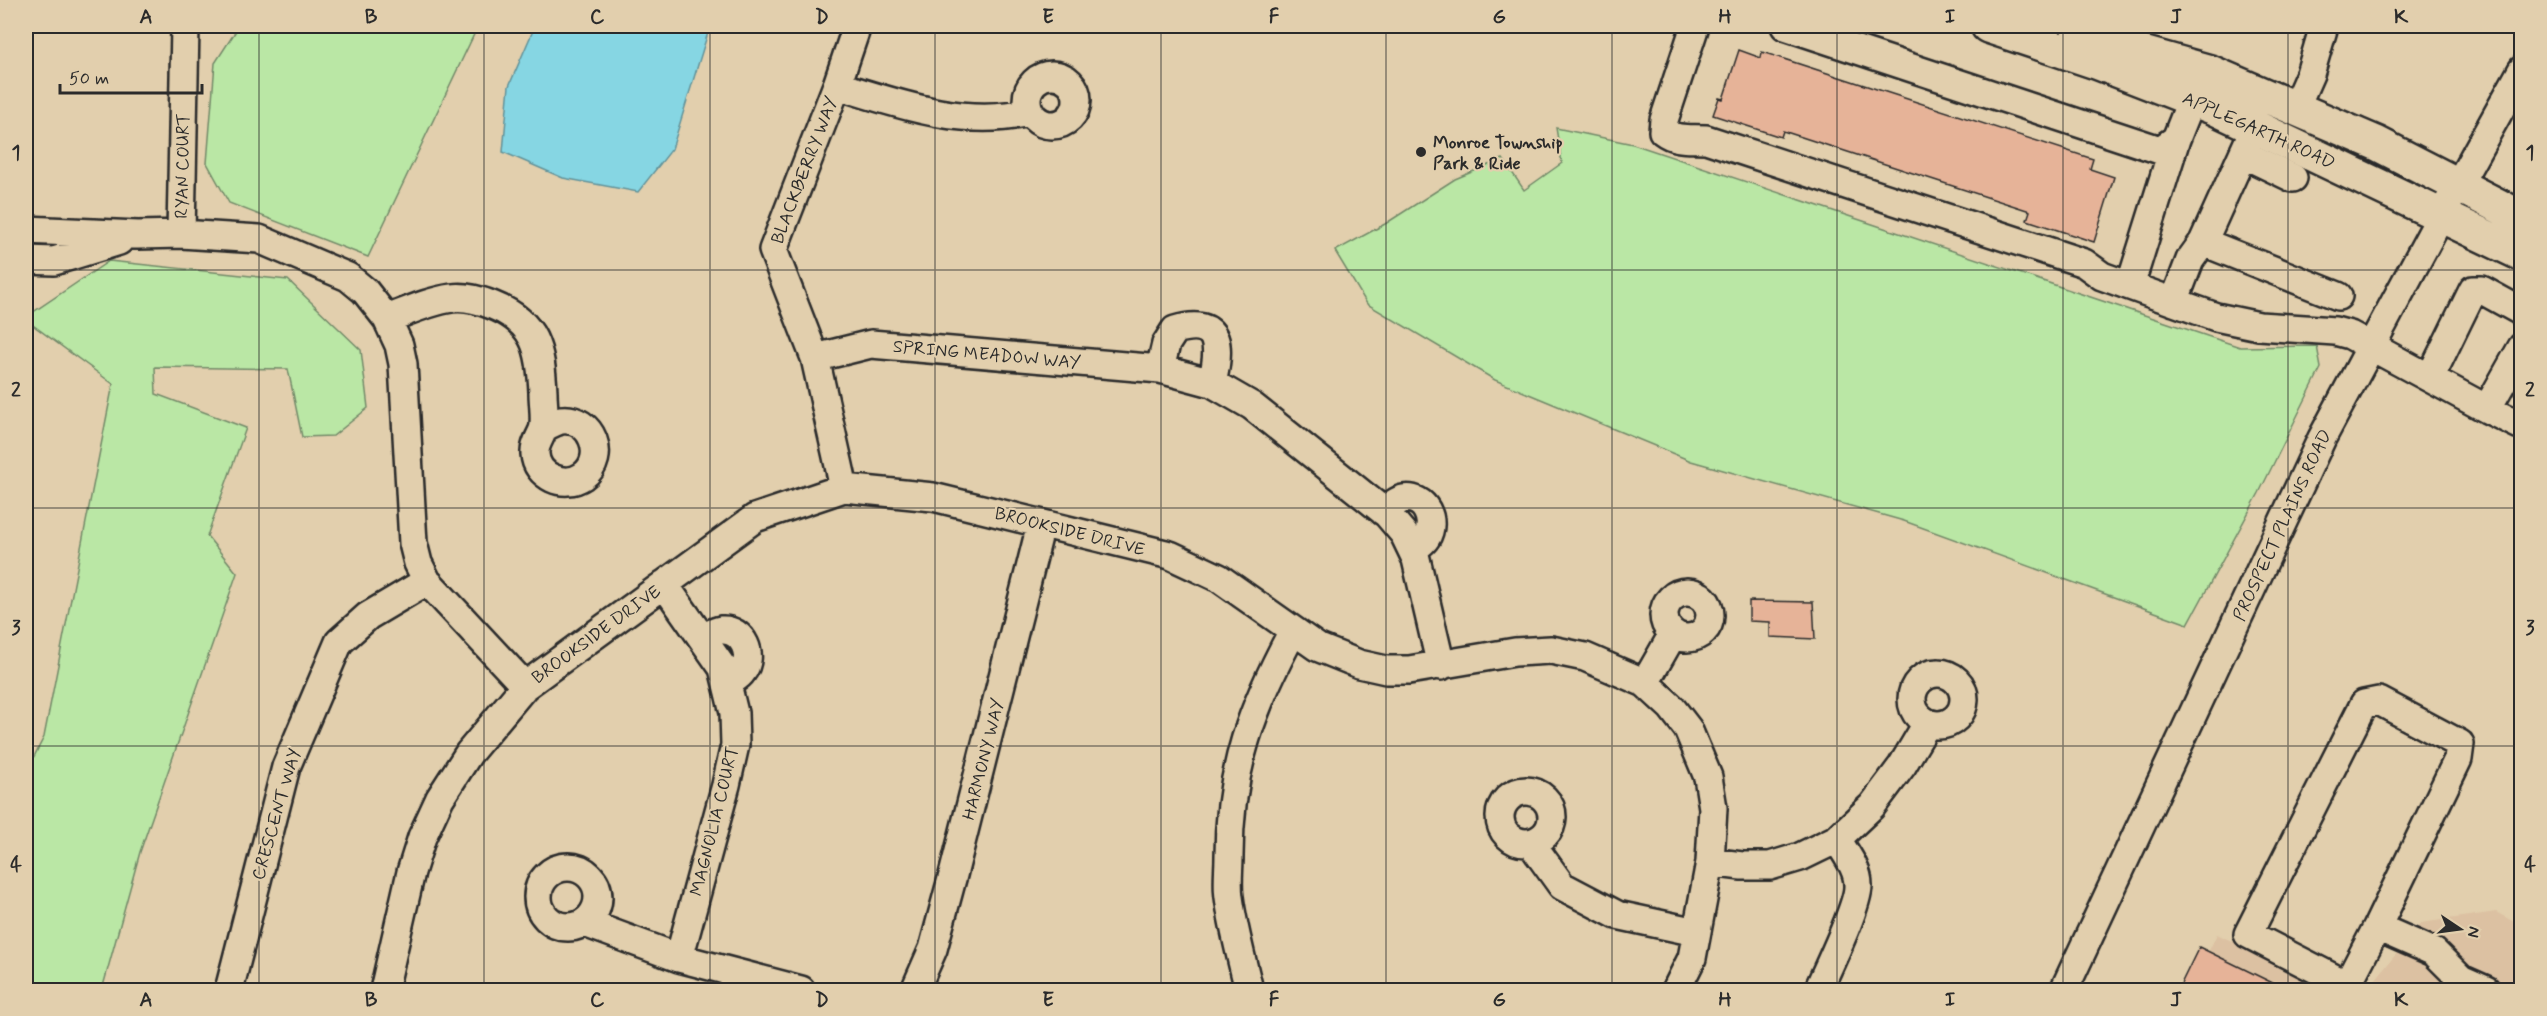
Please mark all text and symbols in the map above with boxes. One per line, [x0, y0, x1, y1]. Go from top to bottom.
text: A [139, 4, 153, 31]
text: B [365, 4, 378, 31]
text: C [590, 4, 605, 31]
text: D [815, 4, 829, 31]
text: E [1042, 4, 1054, 31]
text: F [1269, 4, 1280, 31]
text: G [1492, 4, 1506, 31]
text: H [1718, 4, 1732, 31]
text: I [1945, 4, 1955, 31]
text: J [2170, 4, 2182, 31]
text: K [2394, 4, 2409, 31]
scale bar [60, 57, 202, 95]
text: 50 m [69, 67, 109, 91]
street label: APPLEGARTH ROAD [2178, 86, 2339, 175]
street label: BLACKBERRY WAY [766, 93, 844, 248]
street label: RYAN COURT [170, 113, 196, 219]
place label: Monroe Township Park & Ride [1433, 131, 1563, 176]
text: 1 [12, 140, 20, 167]
text: 1 [2526, 140, 2534, 167]
marker: Monroe Township Park & Ride [1414, 145, 1428, 159]
street label: SPRING MEADOW WAY [892, 335, 1082, 375]
text: 2 [11, 377, 21, 404]
text: 2 [2525, 377, 2535, 404]
street label: PROSPECT PLAINS ROAD [2228, 426, 2338, 625]
street label: BROOKSIDE DRIVE [992, 502, 1147, 562]
street label: BROOKSIDE DRIVE [527, 580, 666, 690]
text: 3 [11, 615, 21, 642]
text: 3 [2525, 615, 2535, 642]
street label: HARMONY WAY [957, 695, 1011, 823]
street label: MAGNOLIA COURT [685, 744, 745, 899]
street label: CRESCENT WAY [247, 746, 307, 883]
text: 4 [10, 852, 22, 879]
text: 4 [2524, 852, 2536, 879]
north arrow [2430, 899, 2490, 959]
text: N [2462, 924, 2485, 940]
text: A [139, 987, 153, 1014]
text: B [365, 987, 378, 1014]
text: C [590, 987, 605, 1014]
text: D [815, 987, 829, 1014]
text: E [1042, 987, 1054, 1014]
text: F [1269, 987, 1280, 1014]
text: G [1492, 987, 1506, 1014]
text: H [1718, 987, 1732, 1014]
text: I [1945, 987, 1955, 1014]
text: J [2170, 987, 2182, 1014]
text: K [2394, 987, 2409, 1014]

